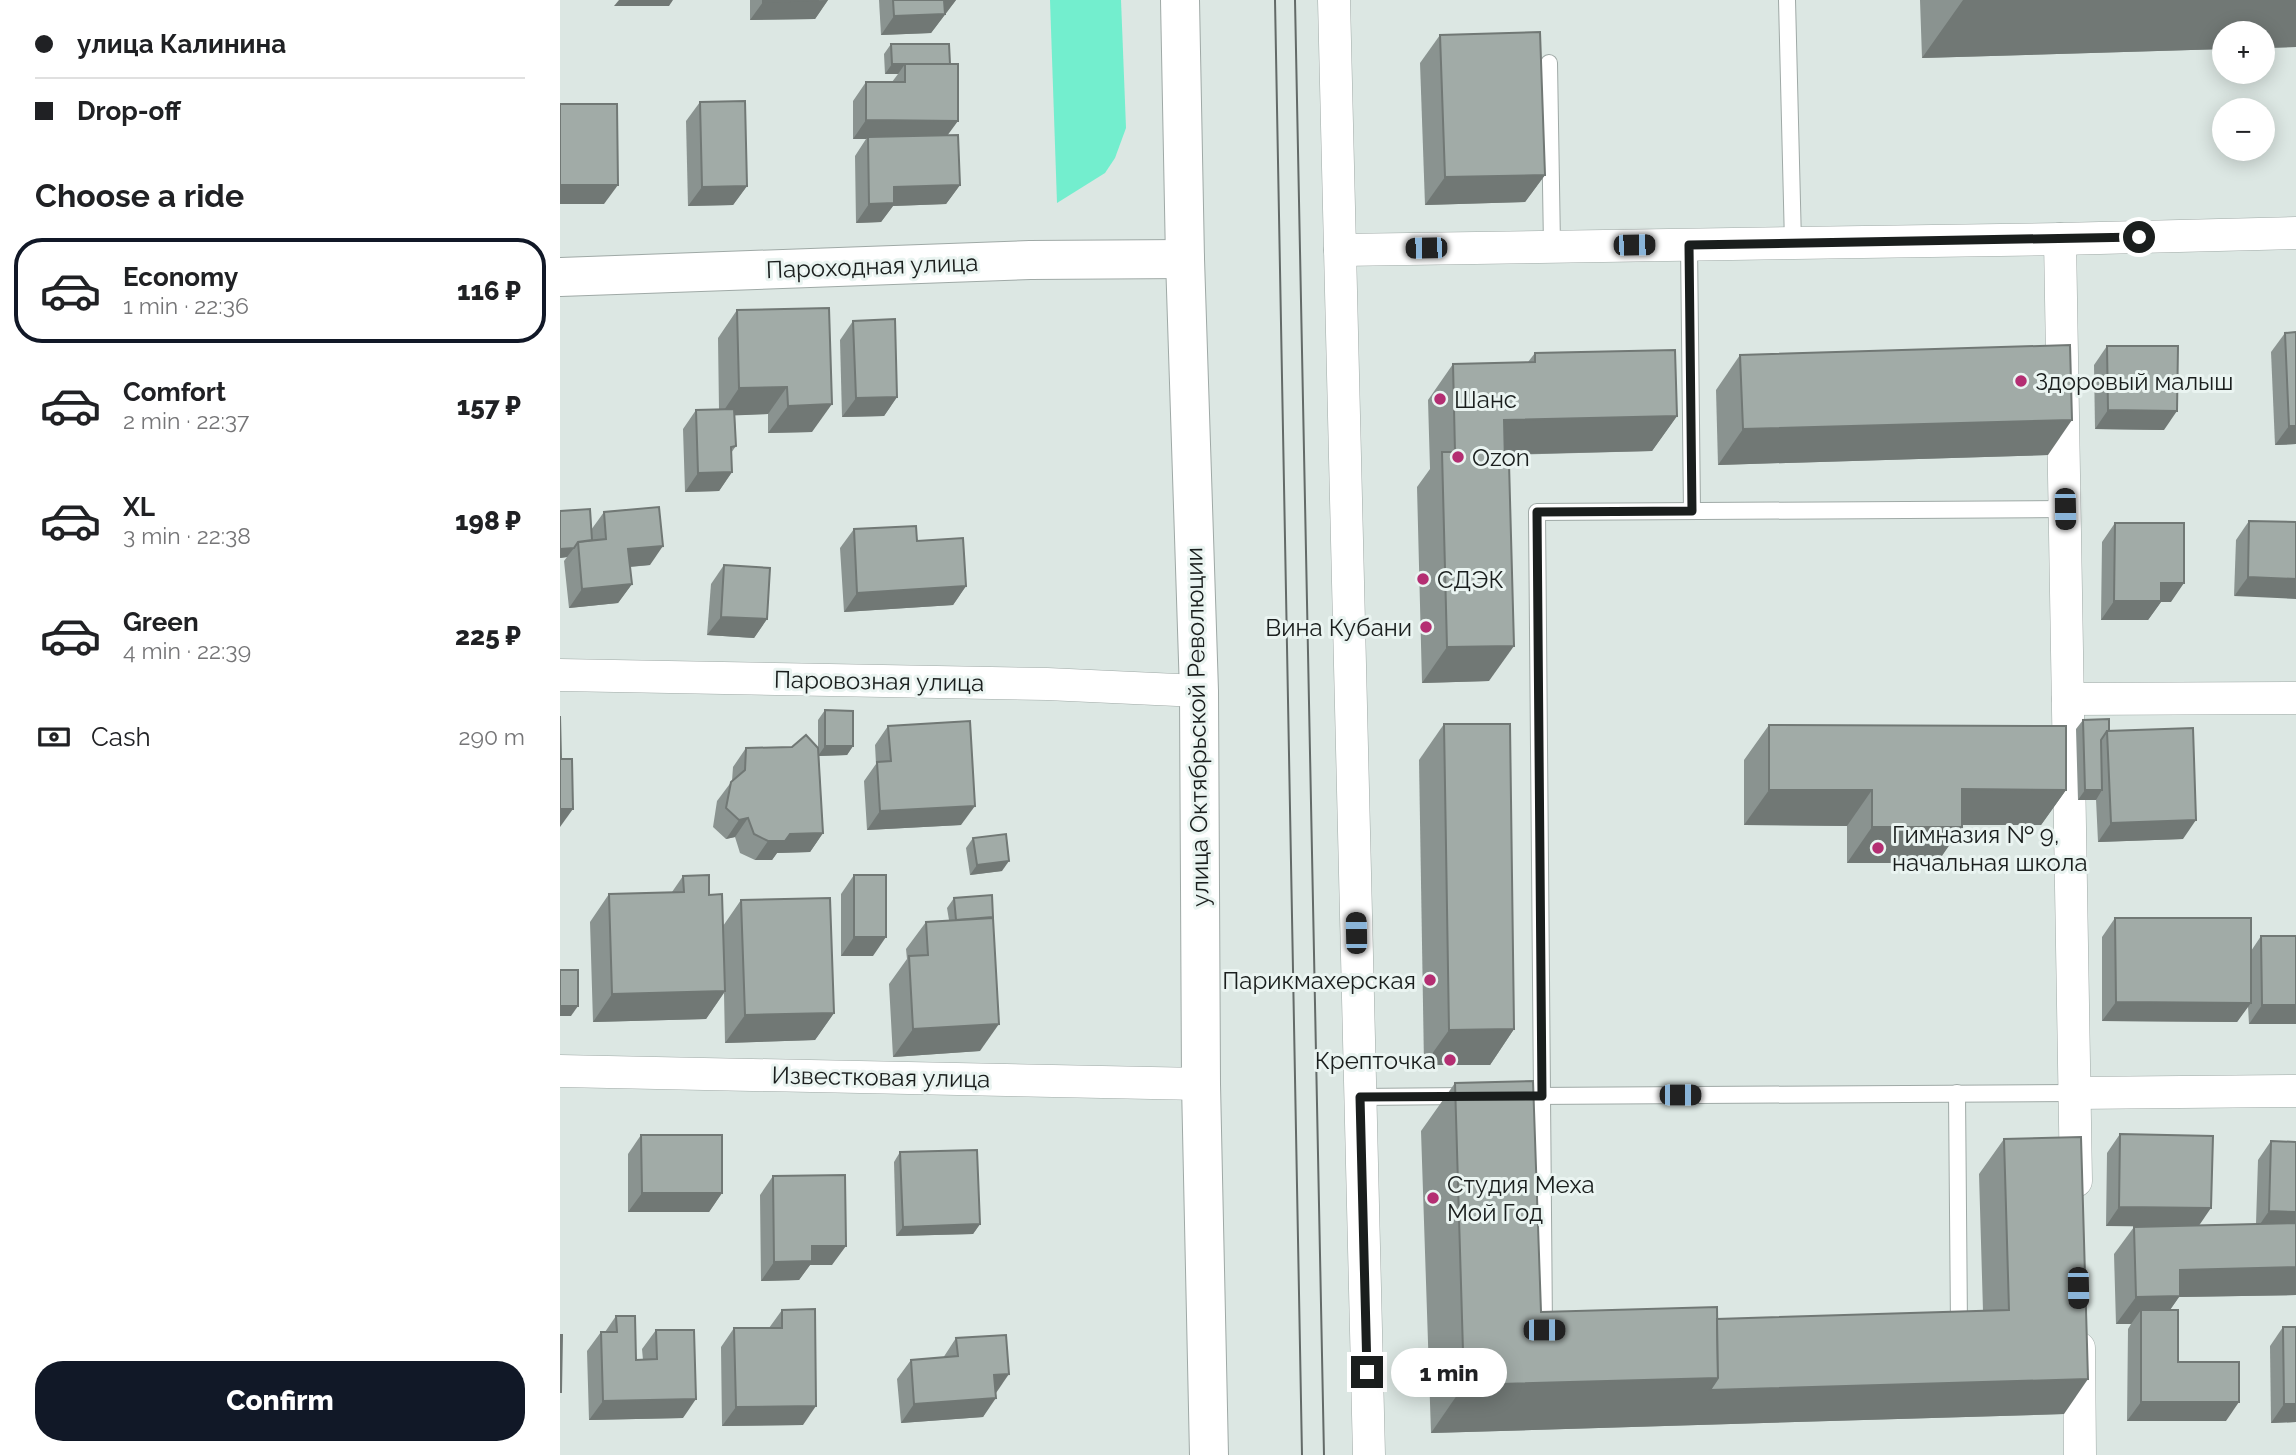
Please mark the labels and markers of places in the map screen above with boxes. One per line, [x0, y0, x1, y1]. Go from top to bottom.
place label: Здоровый малыш [2035, 367, 2234, 396]
marker: Здоровый малыш [2013, 373, 2029, 389]
place label: Шанс [1454, 385, 1517, 414]
marker: Шанс [1432, 391, 1448, 407]
place label: Ozon [1472, 443, 1530, 472]
marker: Ozon [1450, 449, 1466, 465]
place label: СДЭК [1437, 565, 1504, 594]
marker: СДЭК [1415, 571, 1431, 587]
place label: Вина Кубани [1265, 613, 1412, 642]
marker: Вина Кубани [1418, 619, 1434, 635]
place label: Гимназия № 9, начальная школа [1892, 820, 2088, 877]
marker: Гимназия № 9, начальная школа [1870, 840, 1886, 856]
place label: Парикмахерская [1222, 966, 1416, 995]
marker: Парикмахерская [1422, 972, 1438, 988]
place label: Крепточка [1315, 1046, 1436, 1075]
marker: Крепточка [1442, 1052, 1458, 1068]
place label: Студия Меха Мой Год [1447, 1170, 1595, 1227]
marker: Студия Меха Мой Год [1425, 1190, 1441, 1206]

